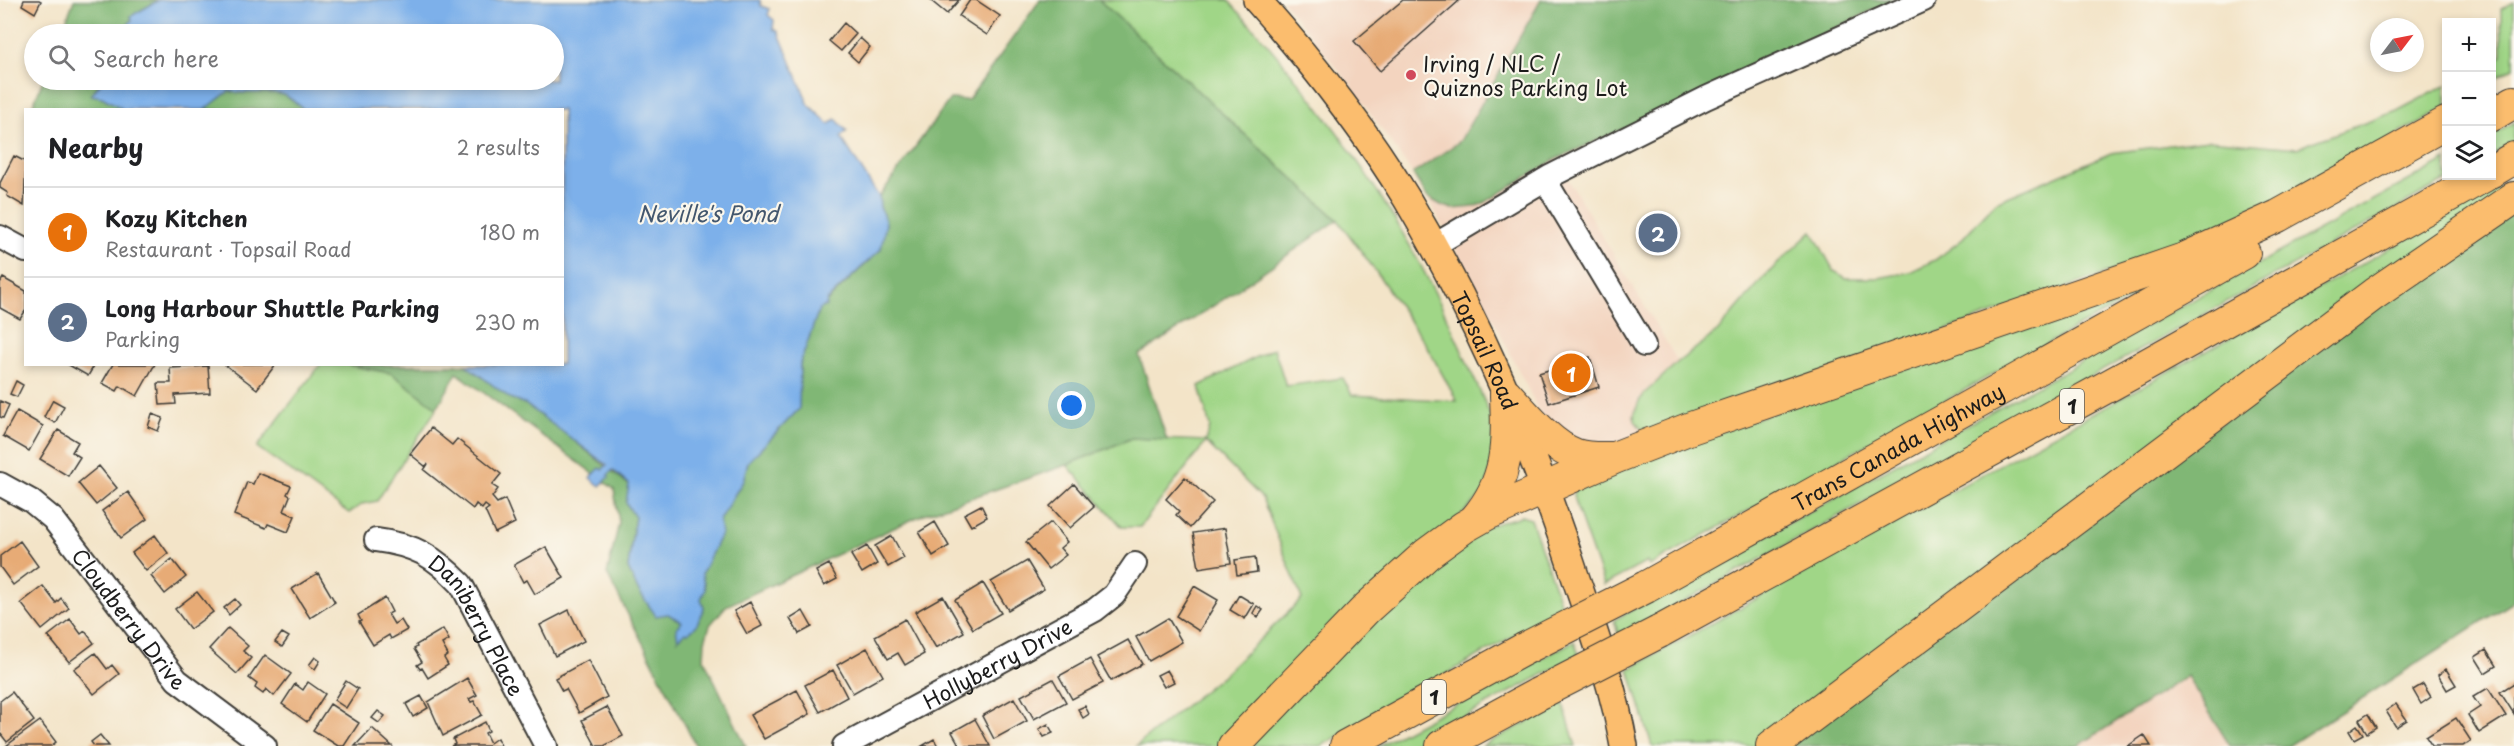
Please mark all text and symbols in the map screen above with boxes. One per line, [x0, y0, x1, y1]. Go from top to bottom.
north arrow [2370, 18, 2424, 72]
map controls [2442, 18, 2496, 180]
button: + [2442, 18, 2496, 72]
search box [24, 24, 564, 90]
icon: search [45, 41, 78, 74]
text: Search here [93, 41, 219, 74]
place label: Irving / NLC / Quiznos Parking Lot [1423, 47, 1627, 103]
marker: Irving / NLC / Quiznos Parking Lot [1404, 68, 1418, 82]
button: − [2442, 72, 2496, 126]
button: layers [2442, 126, 2496, 180]
text: Nearby [48, 128, 143, 167]
text: 2 results [457, 132, 540, 162]
water label: Neville's Pond [638, 196, 782, 229]
text: Kozy Kitchen [105, 201, 248, 234]
pin: 2 [1638, 210, 1678, 256]
text: 1 [63, 217, 72, 247]
text: 180 m [480, 217, 540, 247]
text: Restaurant · Topsail Road [105, 234, 351, 264]
street label: Topsail Road [1444, 285, 1527, 414]
text: Long Harbour Shuttle Parking [105, 291, 439, 324]
text: 2 [60, 307, 75, 337]
text: 230 m [475, 307, 540, 337]
text: Parking [105, 324, 180, 354]
pin: 1 [1552, 350, 1590, 395]
street label: Trans Canada Highway [1786, 374, 2009, 519]
road number: 1 [2060, 389, 2084, 423]
your location [1057, 391, 1086, 420]
street label: Cloudberry Drive [65, 541, 192, 697]
street label: Daniberry Place [422, 546, 533, 701]
street label: Hollyberry Drive [917, 610, 1077, 717]
road number: 1 [1422, 680, 1446, 714]

